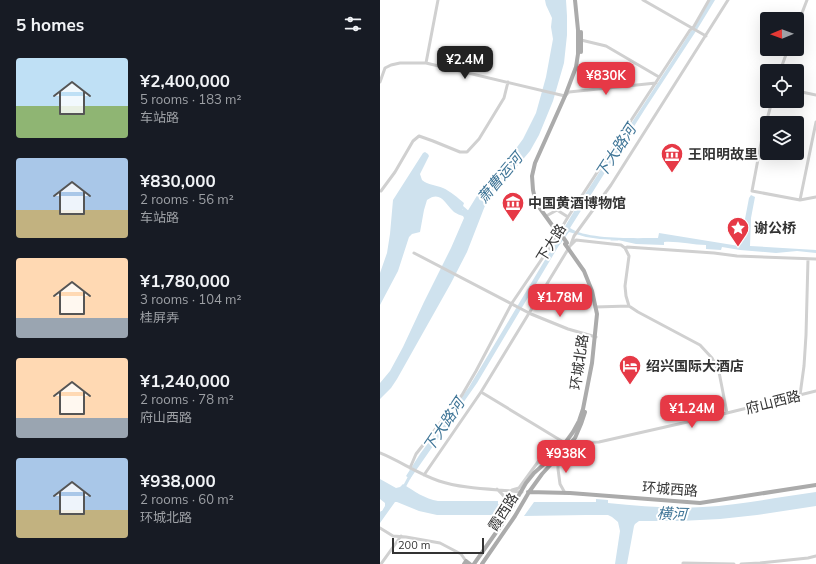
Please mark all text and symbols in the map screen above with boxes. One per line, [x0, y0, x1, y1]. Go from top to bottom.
north arrow [760, 12, 804, 56]
map controls [760, 12, 804, 160]
icon: filters [342, 13, 364, 35]
text: 5 homes [16, 14, 84, 35]
pin: ¥2.4M [437, 46, 493, 80]
text: ¥2.4M [446, 51, 484, 67]
pin: ¥830K [578, 62, 634, 96]
button: locate [760, 64, 804, 108]
text: ¥830K [586, 67, 626, 83]
text: ¥2,400,000 [140, 70, 230, 91]
icon: home [48, 74, 96, 122]
text: 5 rooms · 183 m² [140, 91, 241, 107]
text: 车站路 [140, 109, 179, 125]
button: layers [760, 116, 804, 160]
water label: 下大路河 [591, 118, 642, 181]
museum icon: 王阳明故里 [659, 141, 685, 174]
place label: 王阳明故里 [688, 145, 758, 163]
water label: 萧曹运河 [473, 146, 528, 207]
text: ¥830,000 [140, 170, 216, 191]
icon: home [48, 174, 96, 222]
museum icon: 中国黄酒博物馆 [500, 190, 526, 223]
text: 2 rooms · 56 m² [140, 191, 234, 207]
place label: 中国黄酒博物馆 [528, 194, 626, 212]
text: 车站路 [140, 209, 179, 225]
place icon: 谢公桥 [725, 215, 751, 248]
place label: 谢公桥 [754, 219, 796, 237]
street label: 下大路 [532, 220, 570, 266]
text: ¥1,780,000 [140, 270, 230, 291]
icon: home [48, 274, 96, 322]
pin: ¥1.78M [527, 284, 593, 318]
text: ¥1.78M [537, 289, 583, 305]
text: 3 rooms · 104 m² [140, 291, 241, 307]
text: 桂屏弄 [140, 309, 179, 325]
street label: 环城北路 [566, 333, 592, 391]
hotel icon: 绍兴国际大酒店 [617, 353, 643, 386]
place label: 绍兴国际大酒店 [646, 357, 744, 375]
text: ¥1,240,000 [140, 370, 230, 391]
icon: home [48, 374, 96, 422]
street label: 府山西路 [744, 386, 802, 418]
text: 2 rooms · 78 m² [140, 391, 234, 407]
water label: 下大路河 [419, 392, 470, 455]
pin: ¥1.24M [659, 395, 725, 429]
text: ¥1.24M [669, 400, 715, 416]
text: 府山西路 [140, 409, 192, 425]
pin: ¥938K [538, 440, 594, 474]
text: ¥938K [546, 445, 586, 461]
text: ¥938,000 [140, 470, 216, 491]
icon: home [48, 474, 96, 522]
street label: 环城西路 [641, 478, 699, 500]
street label: 霞西路 [484, 489, 522, 535]
text: 2 rooms · 60 m² [140, 491, 234, 507]
water label: 横河 [657, 503, 690, 524]
text: 环城北路 [140, 509, 192, 525]
scale bar [392, 536, 484, 555]
text: 200 m [398, 538, 430, 552]

